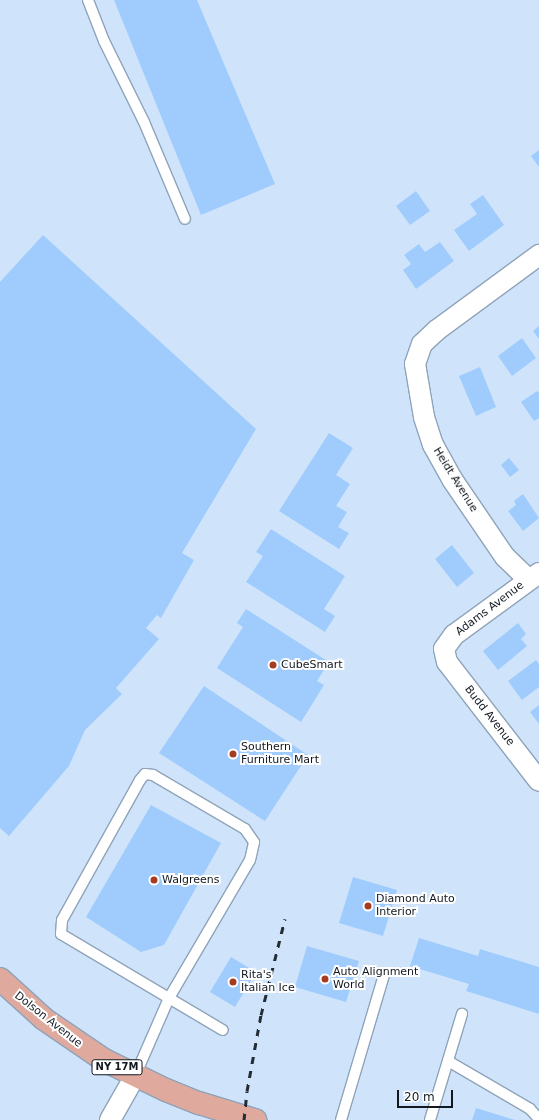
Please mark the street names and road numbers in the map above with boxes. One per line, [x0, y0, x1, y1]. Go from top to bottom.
street label: Heidt Avenue [430, 445, 480, 515]
street label: Adams Avenue [453, 579, 527, 639]
street label: Budd Avenue [461, 683, 517, 749]
street label: Dolson Avenue [12, 990, 84, 1050]
road number: NY 17M [91, 1059, 143, 1075]

